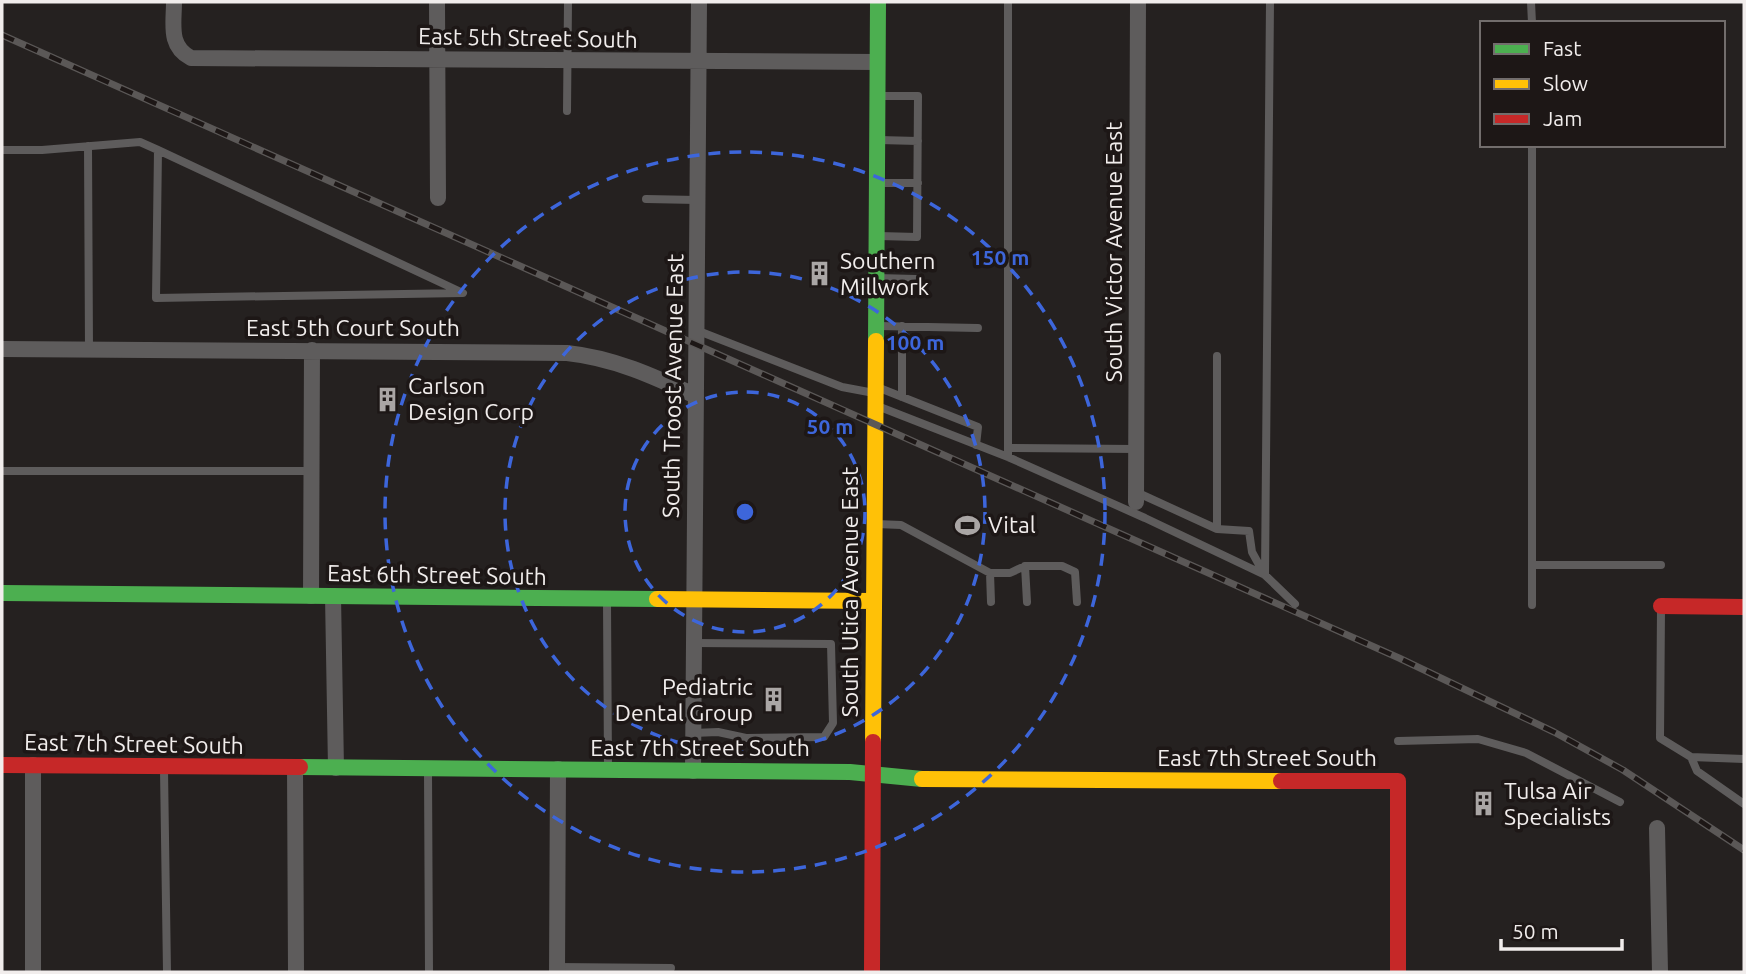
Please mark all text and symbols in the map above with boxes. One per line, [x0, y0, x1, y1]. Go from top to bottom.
legend [1480, 21, 1725, 147]
street label: East 5th Street South [418, 23, 638, 52]
text: Fast [1543, 36, 1581, 60]
text: Slow [1543, 71, 1588, 95]
text: Jam [1543, 106, 1582, 130]
street label: South Victor Avenue East [1101, 122, 1126, 382]
text: 150 m [971, 245, 1029, 269]
place label: Southern Millwork [840, 248, 935, 299]
street label: South Troost Avenue East [658, 254, 687, 518]
building icon: Southern Millwork [806, 260, 834, 288]
street label: East 5th Court South [246, 315, 460, 340]
text: 100 m [886, 330, 944, 354]
place label: Carlson Design Corp [408, 373, 534, 424]
building icon: Carlson Design Corp [374, 385, 402, 413]
text: 50 m [807, 414, 853, 438]
street label: South Utica Avenue East [837, 467, 862, 717]
centre of rings [733, 500, 757, 524]
sports icon: Vital [954, 511, 982, 539]
place label: Vital [988, 512, 1036, 537]
street label: East 6th Street South [327, 560, 547, 589]
place label: Pediatric Dental Group [615, 674, 753, 725]
building icon: Pediatric Dental Group [759, 686, 787, 714]
street label: East 7th Street South [24, 729, 244, 758]
street label: East 7th Street South [590, 735, 810, 760]
street label: East 7th Street South [1157, 745, 1377, 770]
place label: Tulsa Air Specialists [1504, 778, 1611, 829]
building icon: Tulsa Air Specialists [1470, 790, 1498, 818]
scale bar [1501, 908, 1622, 952]
text: 50 m [1512, 919, 1559, 943]

